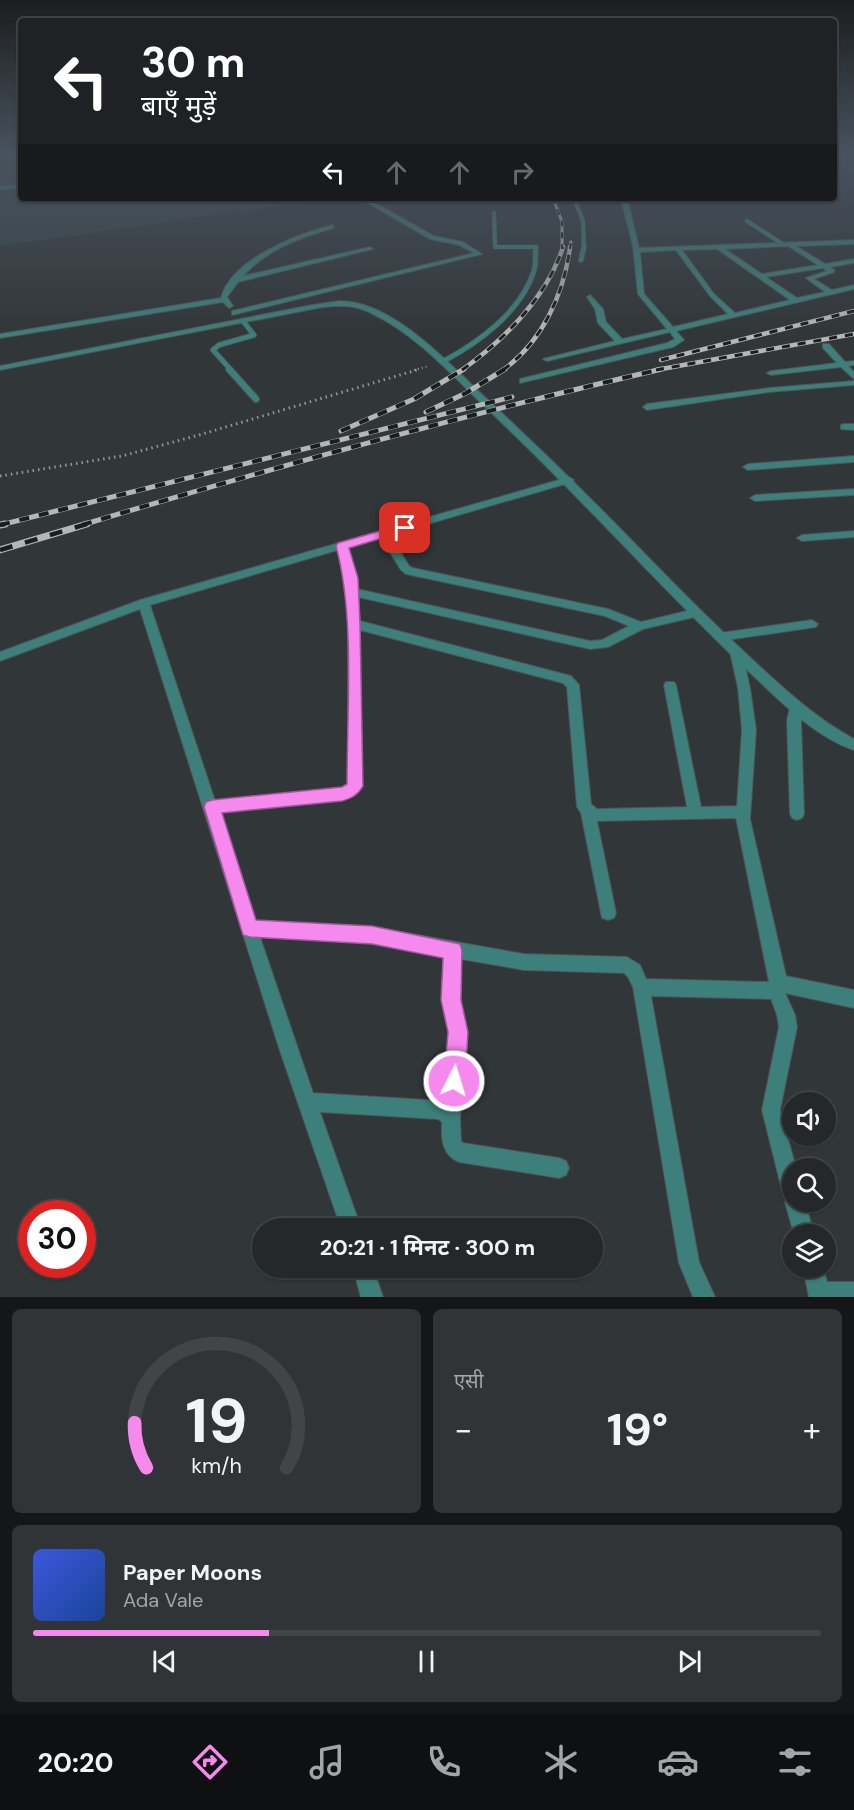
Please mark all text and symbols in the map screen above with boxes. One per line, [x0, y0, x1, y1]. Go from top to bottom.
text: 30 m [141, 35, 245, 90]
icon: left [42, 42, 120, 120]
text: बाएँ मुड़ें [141, 88, 216, 123]
icon: left [317, 156, 350, 189]
icon: ahead [380, 156, 413, 189]
icon: ahead [443, 156, 476, 189]
icon: right [506, 156, 539, 189]
pin [379, 502, 430, 553]
icon: arrive [388, 511, 421, 544]
position arrow [422, 1049, 486, 1113]
map controls [782, 1092, 836, 1278]
button: sound [782, 1092, 836, 1146]
button: search [782, 1158, 836, 1212]
speed limit sign: 30 [18, 1200, 96, 1278]
button: layers [782, 1224, 836, 1278]
text: 20:21 · 1 मिनट · 300 m [320, 1233, 535, 1262]
text: एसी [454, 1368, 484, 1394]
text: 19 [185, 1380, 248, 1461]
text: 19° [607, 1400, 668, 1459]
text: − [454, 1408, 472, 1451]
text: + [803, 1408, 821, 1451]
text: km/h [191, 1452, 242, 1480]
text: Paper Moons [123, 1558, 262, 1587]
text: Ada Vale [123, 1587, 203, 1613]
icon: previous [148, 1645, 181, 1678]
icon: pause [410, 1645, 443, 1678]
icon: next [673, 1645, 706, 1678]
icon: directions [189, 1741, 231, 1783]
icon: music [306, 1741, 348, 1783]
icon: phone [423, 1741, 465, 1783]
icon: climate [540, 1741, 582, 1783]
icon: car [657, 1741, 699, 1783]
icon: filters [774, 1741, 816, 1783]
text: 20:20 [38, 1745, 113, 1780]

